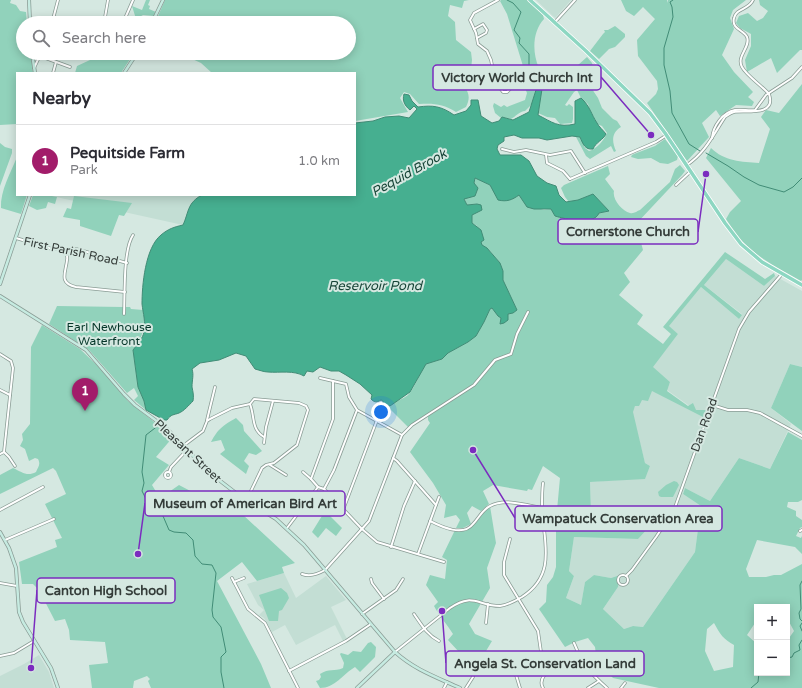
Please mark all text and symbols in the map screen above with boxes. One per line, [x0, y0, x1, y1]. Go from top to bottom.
search box [16, 16, 356, 60]
icon: search [30, 27, 52, 49]
text: Search here [62, 29, 146, 47]
callout: Victory World Church Int [433, 65, 601, 90]
text: Victory World Church Int [441, 70, 593, 86]
text: Nearby [32, 88, 91, 109]
text: Pequitside Farm [70, 144, 185, 162]
water label: Pequid Brook [369, 145, 450, 200]
text: 1 [41, 153, 49, 169]
text: 1.0 km [298, 153, 340, 169]
text: Park [70, 162, 98, 178]
callout: Cornerstone Church [558, 219, 698, 244]
text: Cornerstone Church [566, 224, 690, 240]
street label: First Parish Road [22, 234, 120, 268]
water label: Reservoir Pond [328, 278, 424, 294]
park label: Earl Newhouse Waterfront [66, 320, 152, 348]
pin: 1 [72, 378, 98, 411]
street label: Dan Road [688, 396, 720, 454]
your location [371, 402, 391, 422]
street label: Pleasant Street [152, 416, 225, 486]
callout: Museum of American Bird Art [145, 491, 345, 516]
text: Museum of American Bird Art [153, 496, 337, 512]
callout: Wampatuck Conservation Area [515, 506, 722, 531]
text: Wampatuck Conservation Area [522, 511, 714, 527]
callout: Canton High School [37, 578, 175, 603]
text: Canton High School [45, 583, 167, 599]
map controls [754, 604, 790, 676]
button: + [754, 604, 790, 640]
button: − [754, 640, 790, 676]
callout: Angela St. Conservation Land [446, 651, 644, 676]
text: Angela St. Conservation Land [454, 656, 636, 672]

